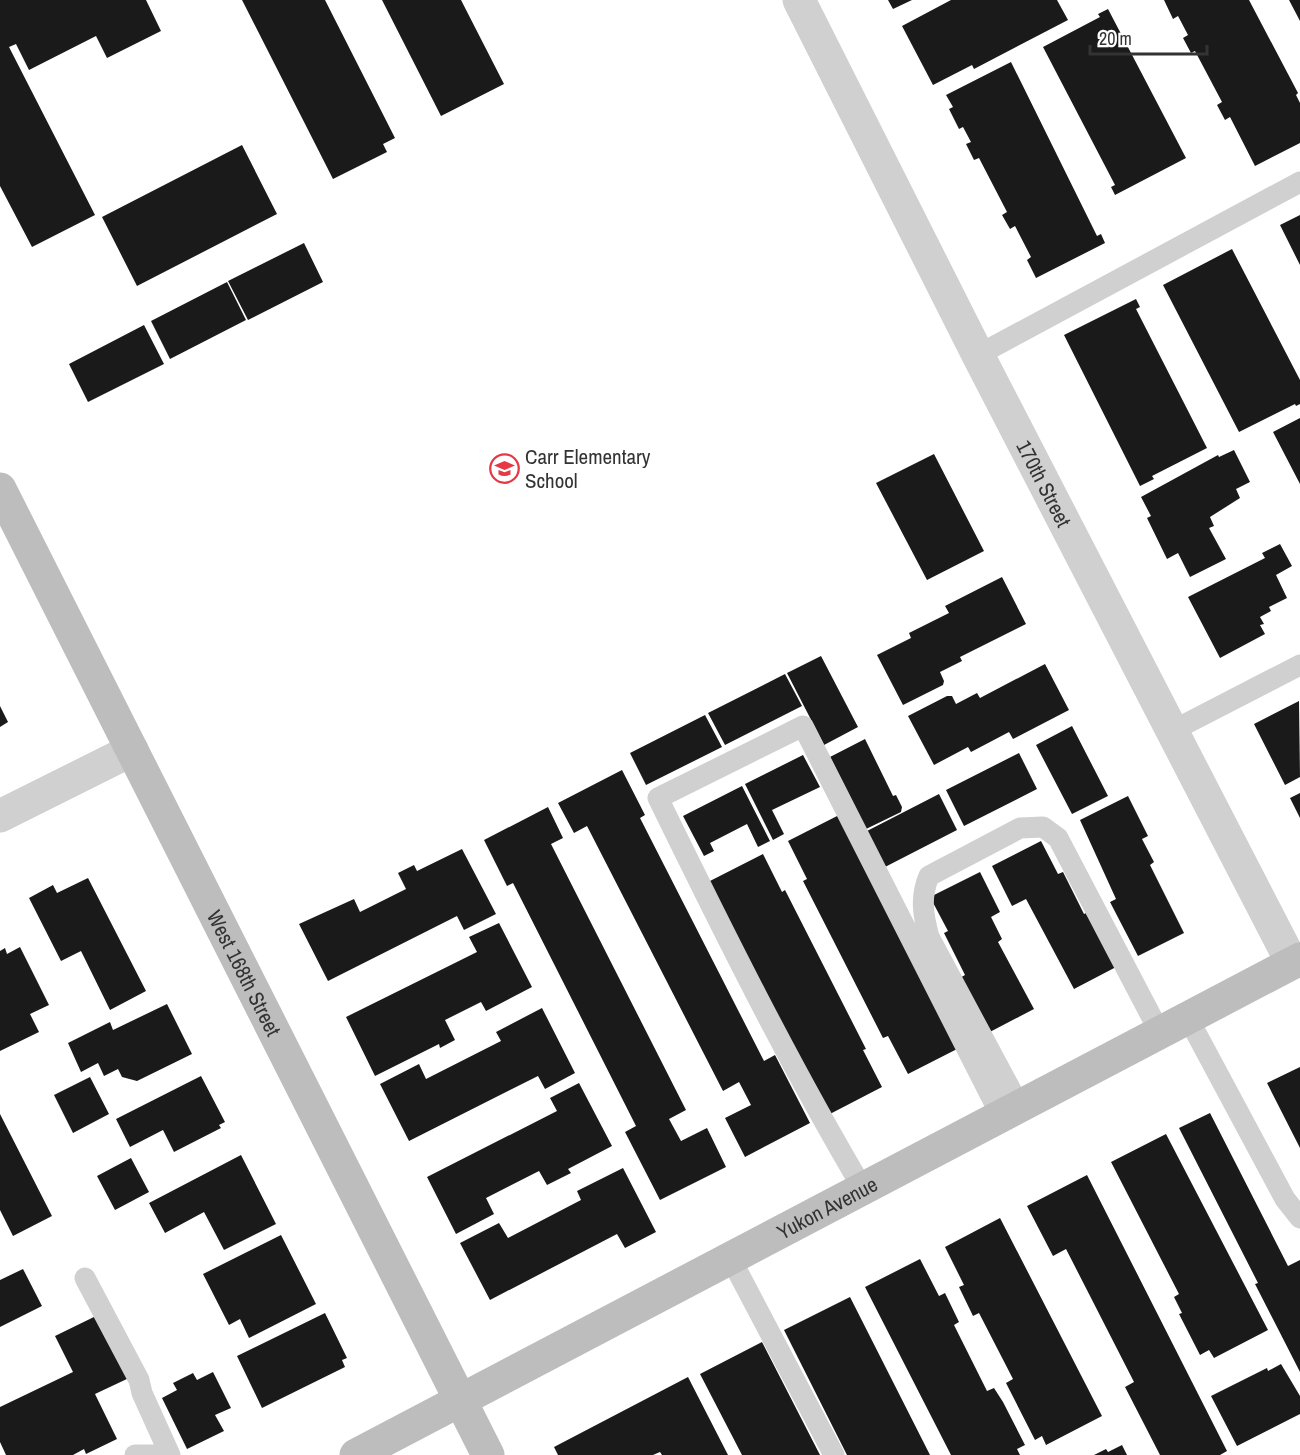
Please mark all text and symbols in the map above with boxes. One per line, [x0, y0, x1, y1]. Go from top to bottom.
scale bar [1090, 18, 1207, 56]
text: 20 m [1099, 26, 1132, 51]
street label: 170th Street [1010, 435, 1079, 532]
place label: Carr Elementary School [525, 442, 651, 495]
school or university icon: Carr Elementary School [488, 452, 520, 484]
street label: West 168th Street [200, 905, 288, 1041]
street label: Yukon Avenue [772, 1169, 882, 1246]

